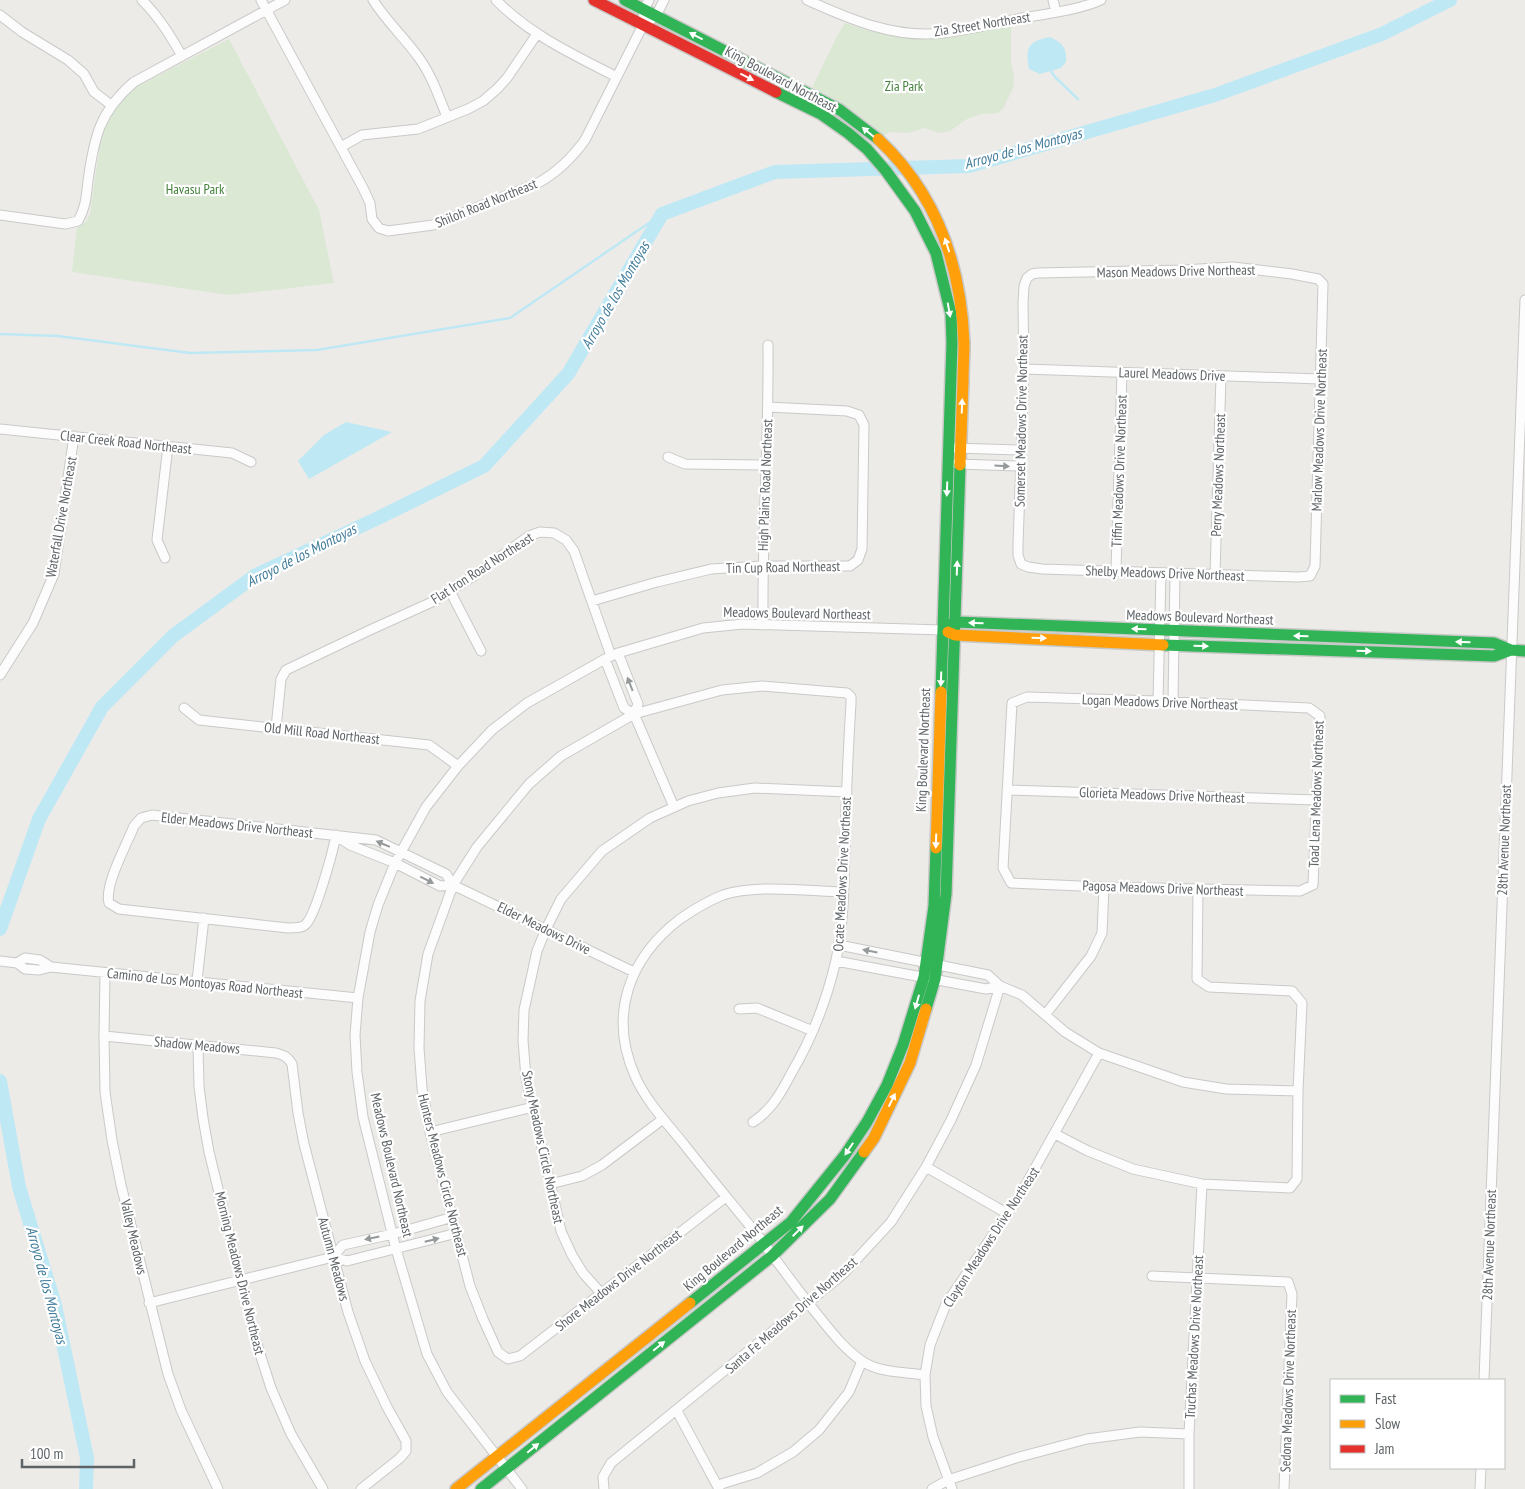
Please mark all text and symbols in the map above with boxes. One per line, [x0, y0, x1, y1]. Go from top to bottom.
street label: Zia Street Northeast [932, 7, 1032, 41]
one-way arrow [689, 32, 703, 40]
street label: King Boulevard Northeast [722, 42, 840, 116]
one-way arrow [740, 73, 754, 81]
park label: Zia Park [885, 77, 924, 95]
water label: Arroyo de los Montoyas [962, 123, 1086, 173]
one-way arrow [862, 127, 875, 138]
street label: Shiloh Road Northeast [432, 174, 540, 232]
park label: Havasu Park [166, 180, 225, 198]
water label: Arroyo de los Montoyas [577, 236, 654, 352]
one-way arrow [943, 238, 950, 253]
street label: Mason Meadows Drive Northeast [1096, 261, 1256, 281]
one-way arrow [946, 302, 954, 318]
street label: Somerset Meadows Drive Northeast [1010, 334, 1032, 507]
street label: Marlow Meadows Drive Northeast [1307, 348, 1331, 512]
street label: Laurel Meadows Drive [1118, 363, 1226, 385]
street label: Tiffin Meadows Drive Northeast [1107, 394, 1131, 548]
one-way arrow [958, 398, 966, 414]
street label: Perry Meadows Northeast [1207, 413, 1229, 537]
street label: High Plains Road Northeast [754, 418, 776, 551]
street label: Clear Creek Road Northeast [59, 426, 193, 458]
street label: Waterfall Drive Northeast [41, 455, 81, 579]
one-way arrow [994, 462, 1010, 470]
one-way arrow [943, 482, 951, 498]
water label: Arroyo de los Montoyas [243, 518, 361, 591]
street label: Flat Iron Road Northeast [427, 528, 537, 608]
street label: Tin Cup Road Northeast [726, 557, 840, 577]
one-way arrow [953, 560, 961, 576]
street label: Shelby Meadows Drive Northeast [1085, 561, 1245, 585]
street label: Meadows Boulevard Northeast [723, 603, 871, 623]
street label: Meadows Boulevard Northeast [1126, 605, 1274, 629]
one-way arrow [968, 619, 984, 627]
one-way arrow [1130, 625, 1146, 633]
one-way arrow [1293, 631, 1309, 639]
one-way arrow [1031, 635, 1047, 643]
one-way arrow [1455, 638, 1471, 646]
one-way arrow [1193, 642, 1209, 650]
one-way arrow [1356, 648, 1372, 656]
one-way arrow [936, 671, 944, 687]
one-way arrow [626, 676, 634, 691]
street label: King Boulevard Northeast [912, 687, 934, 812]
street label: Logan Meadows Drive Northeast [1082, 690, 1239, 714]
street label: Old Mill Road Northeast [263, 718, 381, 748]
street label: Toad Lena Meadows Northeast [1304, 720, 1328, 868]
street label: Glorieta Meadows Drive Northeast [1079, 783, 1245, 807]
street label: 28th Avenue Northeast [1493, 784, 1515, 896]
street label: Ocate Meadows Drive Northeast [829, 796, 855, 952]
street label: Elder Meadows Drive Northeast [160, 808, 314, 842]
one-way arrow [931, 834, 939, 850]
one-way arrow [376, 839, 390, 847]
one-way arrow [420, 876, 434, 884]
street label: Pagosa Meadows Drive Northeast [1082, 876, 1244, 900]
street label: Elder Meadows Drive [494, 898, 594, 958]
one-way arrow [862, 946, 878, 954]
street label: Camino de Los Montoyas Road Northeast [106, 964, 304, 1002]
one-way arrow [913, 995, 921, 1010]
street label: Shadow Meadows [153, 1032, 241, 1058]
street label: Stony Meadows Circle Northeast [518, 1069, 568, 1225]
street label: Meadows Boulevard Northeast [367, 1091, 417, 1239]
street label: Hunters Meadows Circle Northeast [414, 1092, 472, 1258]
one-way arrow [888, 1093, 896, 1107]
one-way arrow [844, 1142, 854, 1156]
street label: Clayton Meadows Drive Northeast [939, 1163, 1043, 1311]
street label: 28th Avenue Northeast [1478, 1189, 1500, 1301]
street label: Morning Meadows Drive Northeast [211, 1190, 269, 1357]
street label: Valley Meadows [116, 1197, 151, 1277]
street label: King Boulevard Northeast [680, 1201, 786, 1295]
street label: Autumn Meadows [314, 1215, 354, 1303]
water label: Arroyo de los Montoyas [22, 1224, 72, 1348]
street label: Shore Meadows Drive Northeast [551, 1225, 685, 1335]
one-way arrow [791, 1225, 803, 1237]
one-way arrow [365, 1234, 380, 1242]
one-way arrow [424, 1236, 439, 1244]
street label: Santa Fe Meadows Drive Northeast [721, 1253, 861, 1377]
street label: Truchas Meadows Drive Northeast [1181, 1255, 1207, 1419]
street label: Sedona Meadows Drive Northeast [1276, 1309, 1300, 1473]
one-way arrow [653, 1341, 666, 1352]
legend [1330, 1379, 1505, 1469]
text: Fast [1375, 1389, 1396, 1408]
text: Slow [1375, 1414, 1400, 1433]
scale bar [22, 1436, 135, 1468]
text: Jam [1374, 1439, 1394, 1458]
one-way arrow [526, 1442, 539, 1453]
text: 100 m [30, 1444, 63, 1463]

